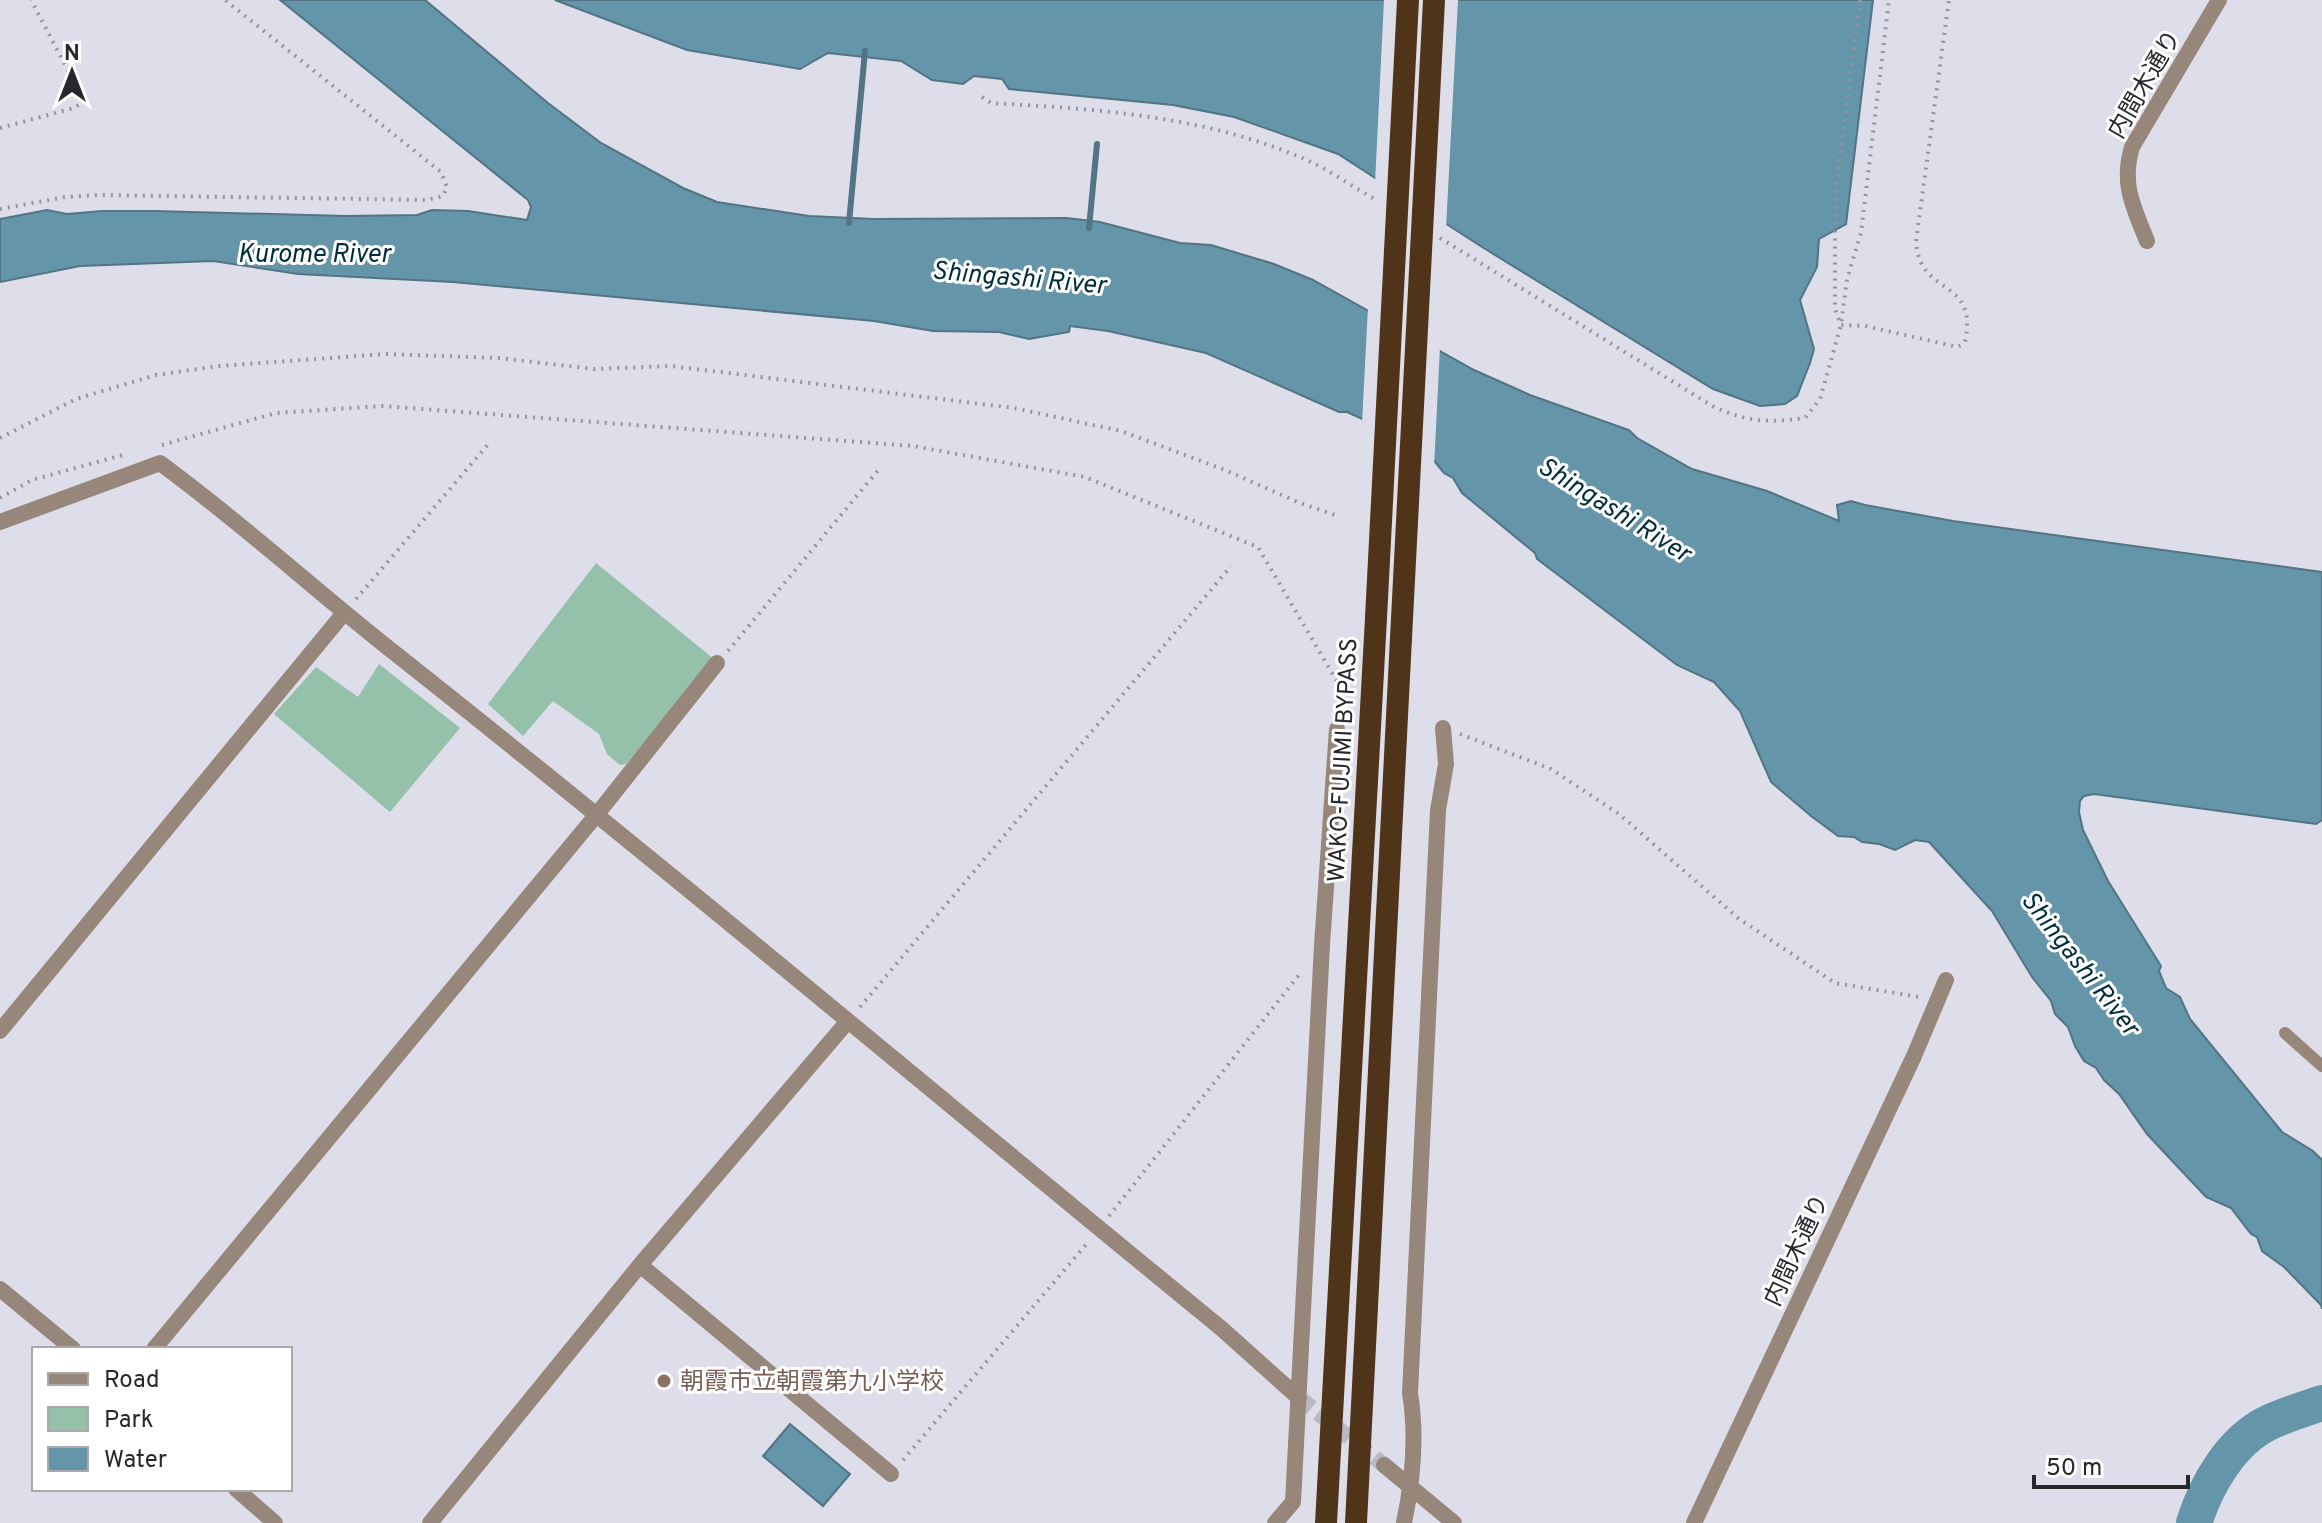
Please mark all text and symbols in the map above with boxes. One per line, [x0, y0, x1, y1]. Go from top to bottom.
street label: 内間木通り [2103, 26, 2189, 144]
north arrow [32, 32, 112, 112]
text: N [64, 41, 80, 68]
water label: Kurome River [238, 239, 393, 272]
water label: Shingashi River [930, 255, 1109, 304]
water label: Shingashi River [1531, 451, 1698, 572]
street label: WAKO-FUJIMI BYPASS [1323, 637, 1365, 883]
water label: Shingashi River [2012, 886, 2147, 1045]
street label: 内間木通り [1759, 1190, 1837, 1312]
legend [32, 1347, 292, 1491]
text: Road [104, 1366, 160, 1396]
place label: 朝霞市立朝霞第九小学校 [680, 1368, 944, 1398]
marker: 朝霞市立朝霞第九小学校 [655, 1372, 673, 1390]
text: Park [104, 1406, 154, 1436]
scale bar [2034, 1439, 2188, 1489]
text: Water [104, 1446, 167, 1476]
text: 50 m [2046, 1454, 2102, 1484]

